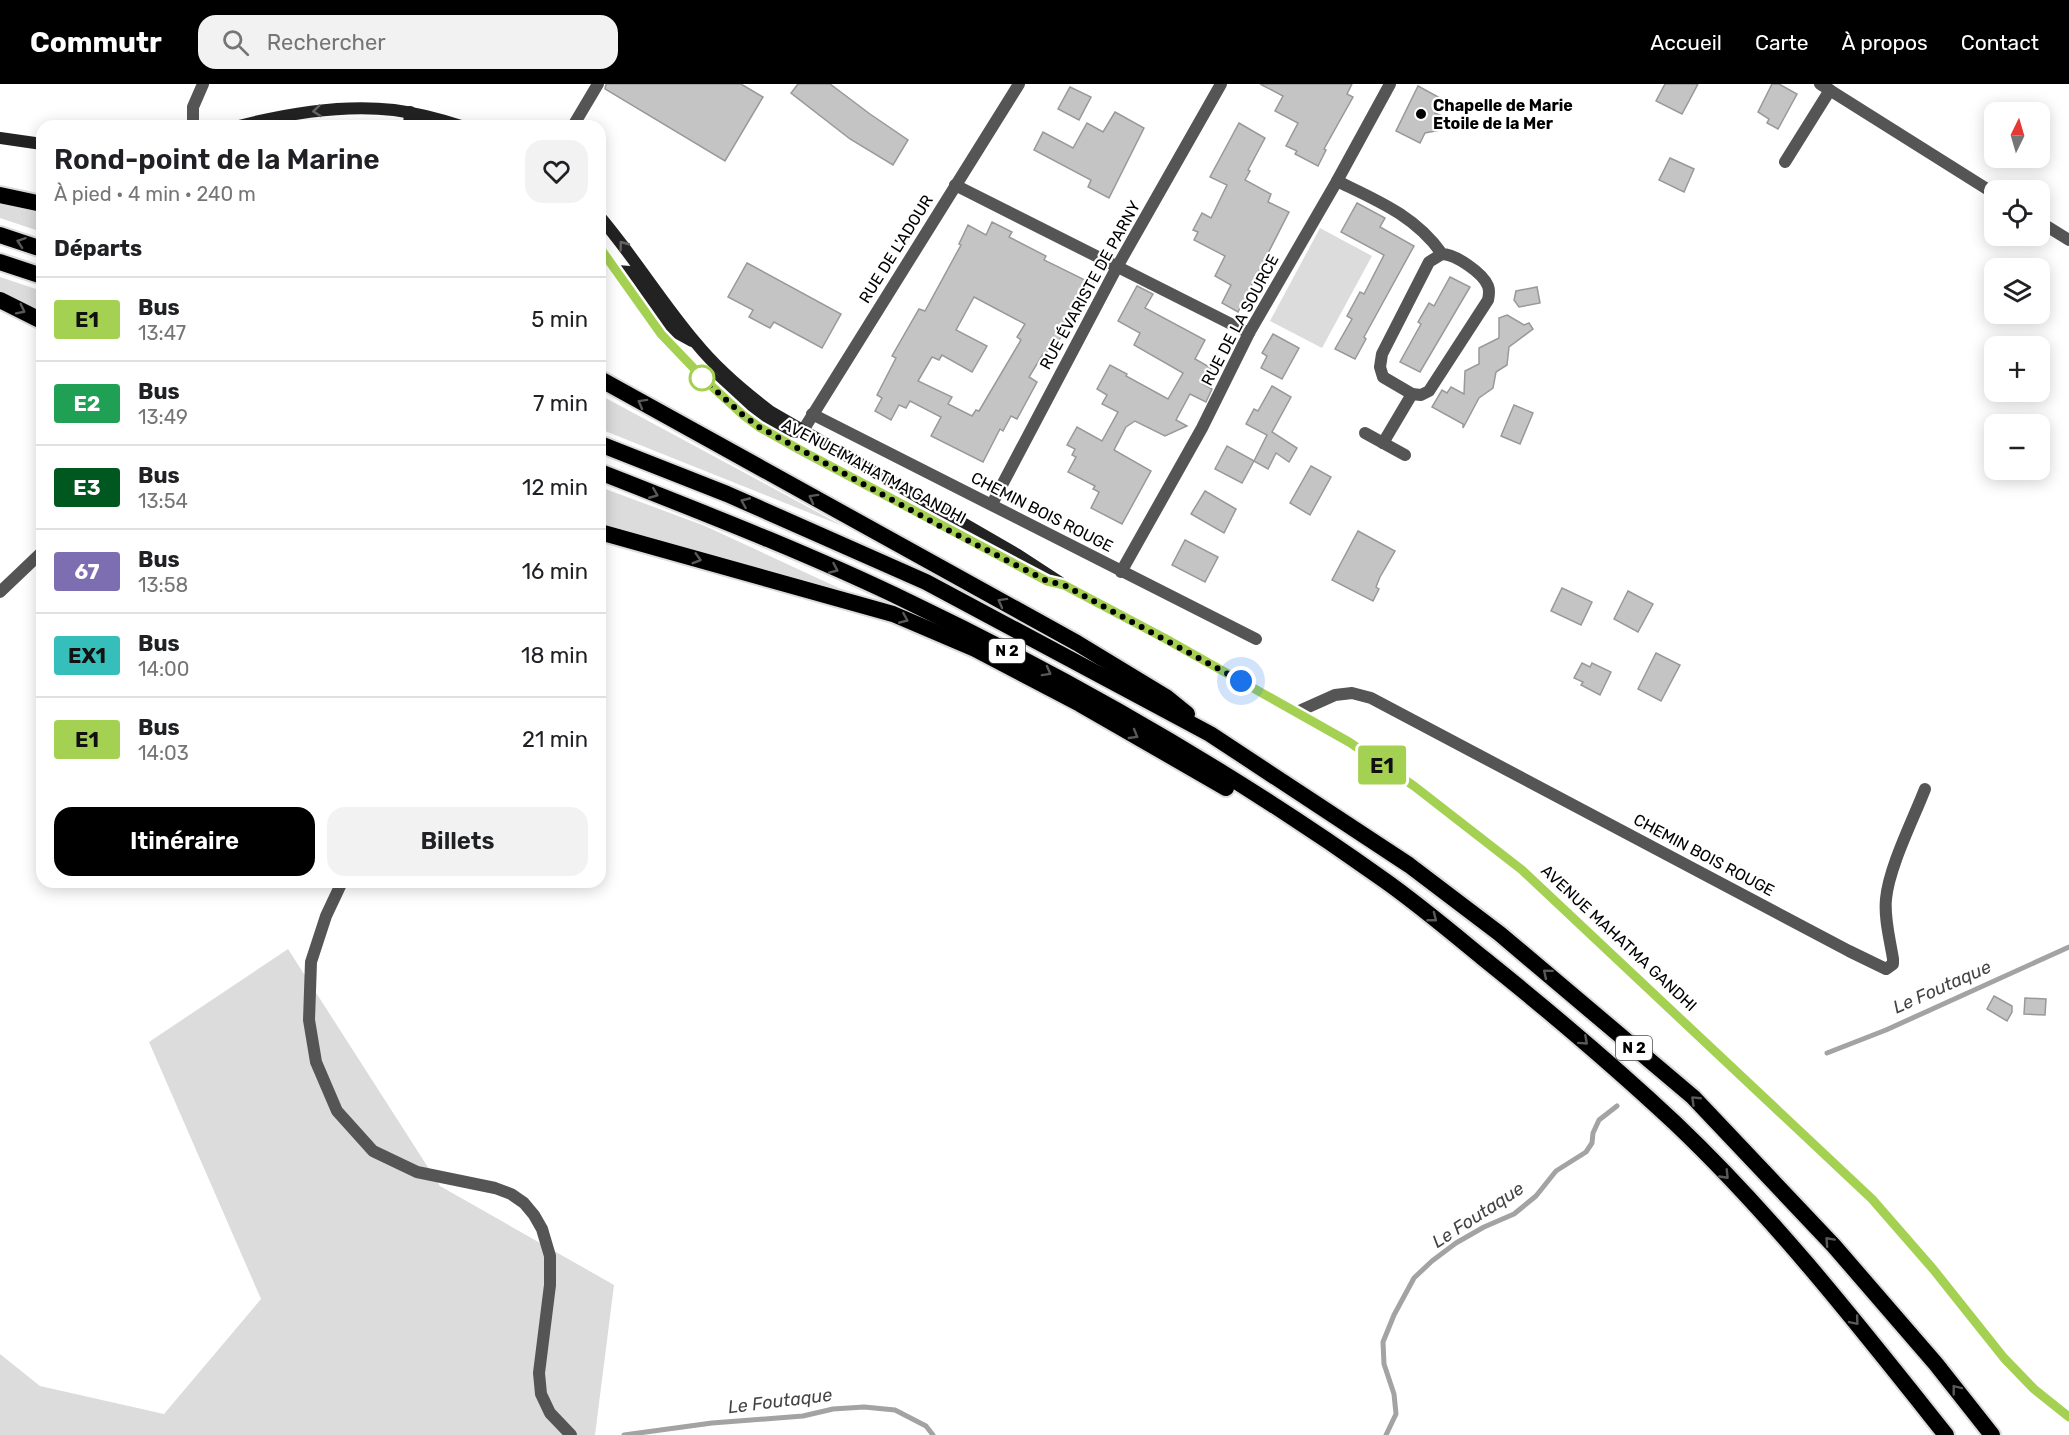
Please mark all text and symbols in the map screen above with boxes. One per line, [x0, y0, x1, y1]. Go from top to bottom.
search box [198, 15, 618, 69]
text: Commutr [30, 26, 162, 59]
icon: search [219, 26, 252, 59]
text: Rechercher [267, 29, 386, 56]
text: Accueil [1650, 30, 1722, 55]
text: Carte [1755, 30, 1808, 55]
text: À propos [1841, 30, 1928, 55]
text: Contact [1961, 30, 2039, 55]
place label: Chapelle de Marie Etoile de la Mer [1433, 96, 1573, 133]
north arrow [1984, 102, 2050, 168]
map controls [1984, 102, 2050, 480]
one-way arrow [313, 104, 322, 117]
marker: Chapelle de Marie Etoile de la Mer [1414, 107, 1428, 121]
button: heart [525, 140, 588, 203]
text: Rond-point de la Marine [54, 143, 380, 176]
button: locate [1984, 180, 2050, 246]
text: À pied · 4 min · 240 m [54, 182, 256, 206]
street label: RUE DE L'ADOUR [855, 191, 937, 307]
street label: RUE ÉVARISTE DE PARNY [1036, 197, 1144, 373]
text: Départs [54, 235, 142, 262]
one-way arrow [16, 237, 27, 249]
one-way arrow [620, 241, 631, 252]
street label: RUE DE LA SOURCE [1197, 251, 1283, 389]
button: layers [1984, 258, 2050, 324]
text: Bus [138, 294, 180, 321]
one-way arrow [15, 303, 26, 315]
text: 5 min [531, 306, 588, 333]
text: E1 [75, 307, 99, 332]
text: 13:47 [138, 321, 186, 345]
button: + [1984, 336, 2050, 402]
unlabelled marker [689, 365, 715, 391]
text: Bus [138, 378, 180, 405]
text: 7 min [533, 390, 588, 417]
text: E2 [73, 391, 101, 416]
one-way arrow [638, 399, 648, 410]
text: 13:49 [138, 405, 188, 429]
street label: AVENUE MAHATMA GANDHI [779, 414, 969, 528]
button: − [1984, 414, 2050, 480]
text: Bus [138, 462, 180, 489]
street label: CHEMIN BOIS ROUGE [968, 468, 1116, 556]
text: 12 min [522, 474, 588, 501]
text: E3 [73, 475, 101, 500]
one-way arrow [649, 486, 659, 499]
text: 13:54 [138, 489, 188, 513]
one-way arrow [808, 494, 819, 505]
one-way arrow [740, 497, 751, 509]
text: Bus [138, 546, 180, 573]
one-way arrow [692, 552, 702, 565]
text: 16 min [522, 558, 588, 585]
text: 67 [75, 559, 100, 584]
one-way arrow [828, 562, 839, 574]
text: 13:58 [138, 573, 188, 597]
one-way arrow [997, 598, 1008, 609]
one-way arrow [898, 612, 909, 624]
text: Bus [138, 630, 180, 657]
road number: N 2 [989, 639, 1025, 663]
text: 18 min [521, 642, 588, 669]
text: EX1 [68, 643, 106, 668]
text: 14:00 [138, 657, 190, 681]
one-way arrow [1041, 665, 1052, 676]
your location [1226, 666, 1256, 696]
text: Bus [138, 714, 180, 741]
text: 21 min [522, 726, 588, 753]
text: E1 [75, 727, 99, 752]
one-way arrow [1128, 728, 1138, 740]
text: 14:03 [138, 741, 189, 765]
line badge: E1 [1355, 746, 1409, 784]
text: E1 [1370, 753, 1394, 778]
button: Itinéraire [54, 807, 315, 876]
button: Billets [327, 807, 588, 876]
street label: CHEMIN BOIS ROUGE [1630, 810, 1778, 900]
street label: AVENUE MAHATMA GANDHI [1537, 861, 1701, 1015]
one-way arrow [1426, 910, 1437, 921]
water label: Le Foutaque [1890, 956, 1994, 1018]
one-way arrow [1543, 969, 1553, 980]
one-way arrow [1577, 1034, 1588, 1045]
road number: N 2 [1616, 1036, 1652, 1060]
one-way arrow [1691, 1096, 1702, 1107]
one-way arrow [1718, 1168, 1729, 1179]
water label: Le Foutaque [1428, 1177, 1528, 1253]
one-way arrow [1825, 1237, 1836, 1248]
one-way arrow [1848, 1314, 1859, 1325]
water label: Le Foutaque [727, 1384, 833, 1418]
one-way arrow [1953, 1385, 1964, 1396]

